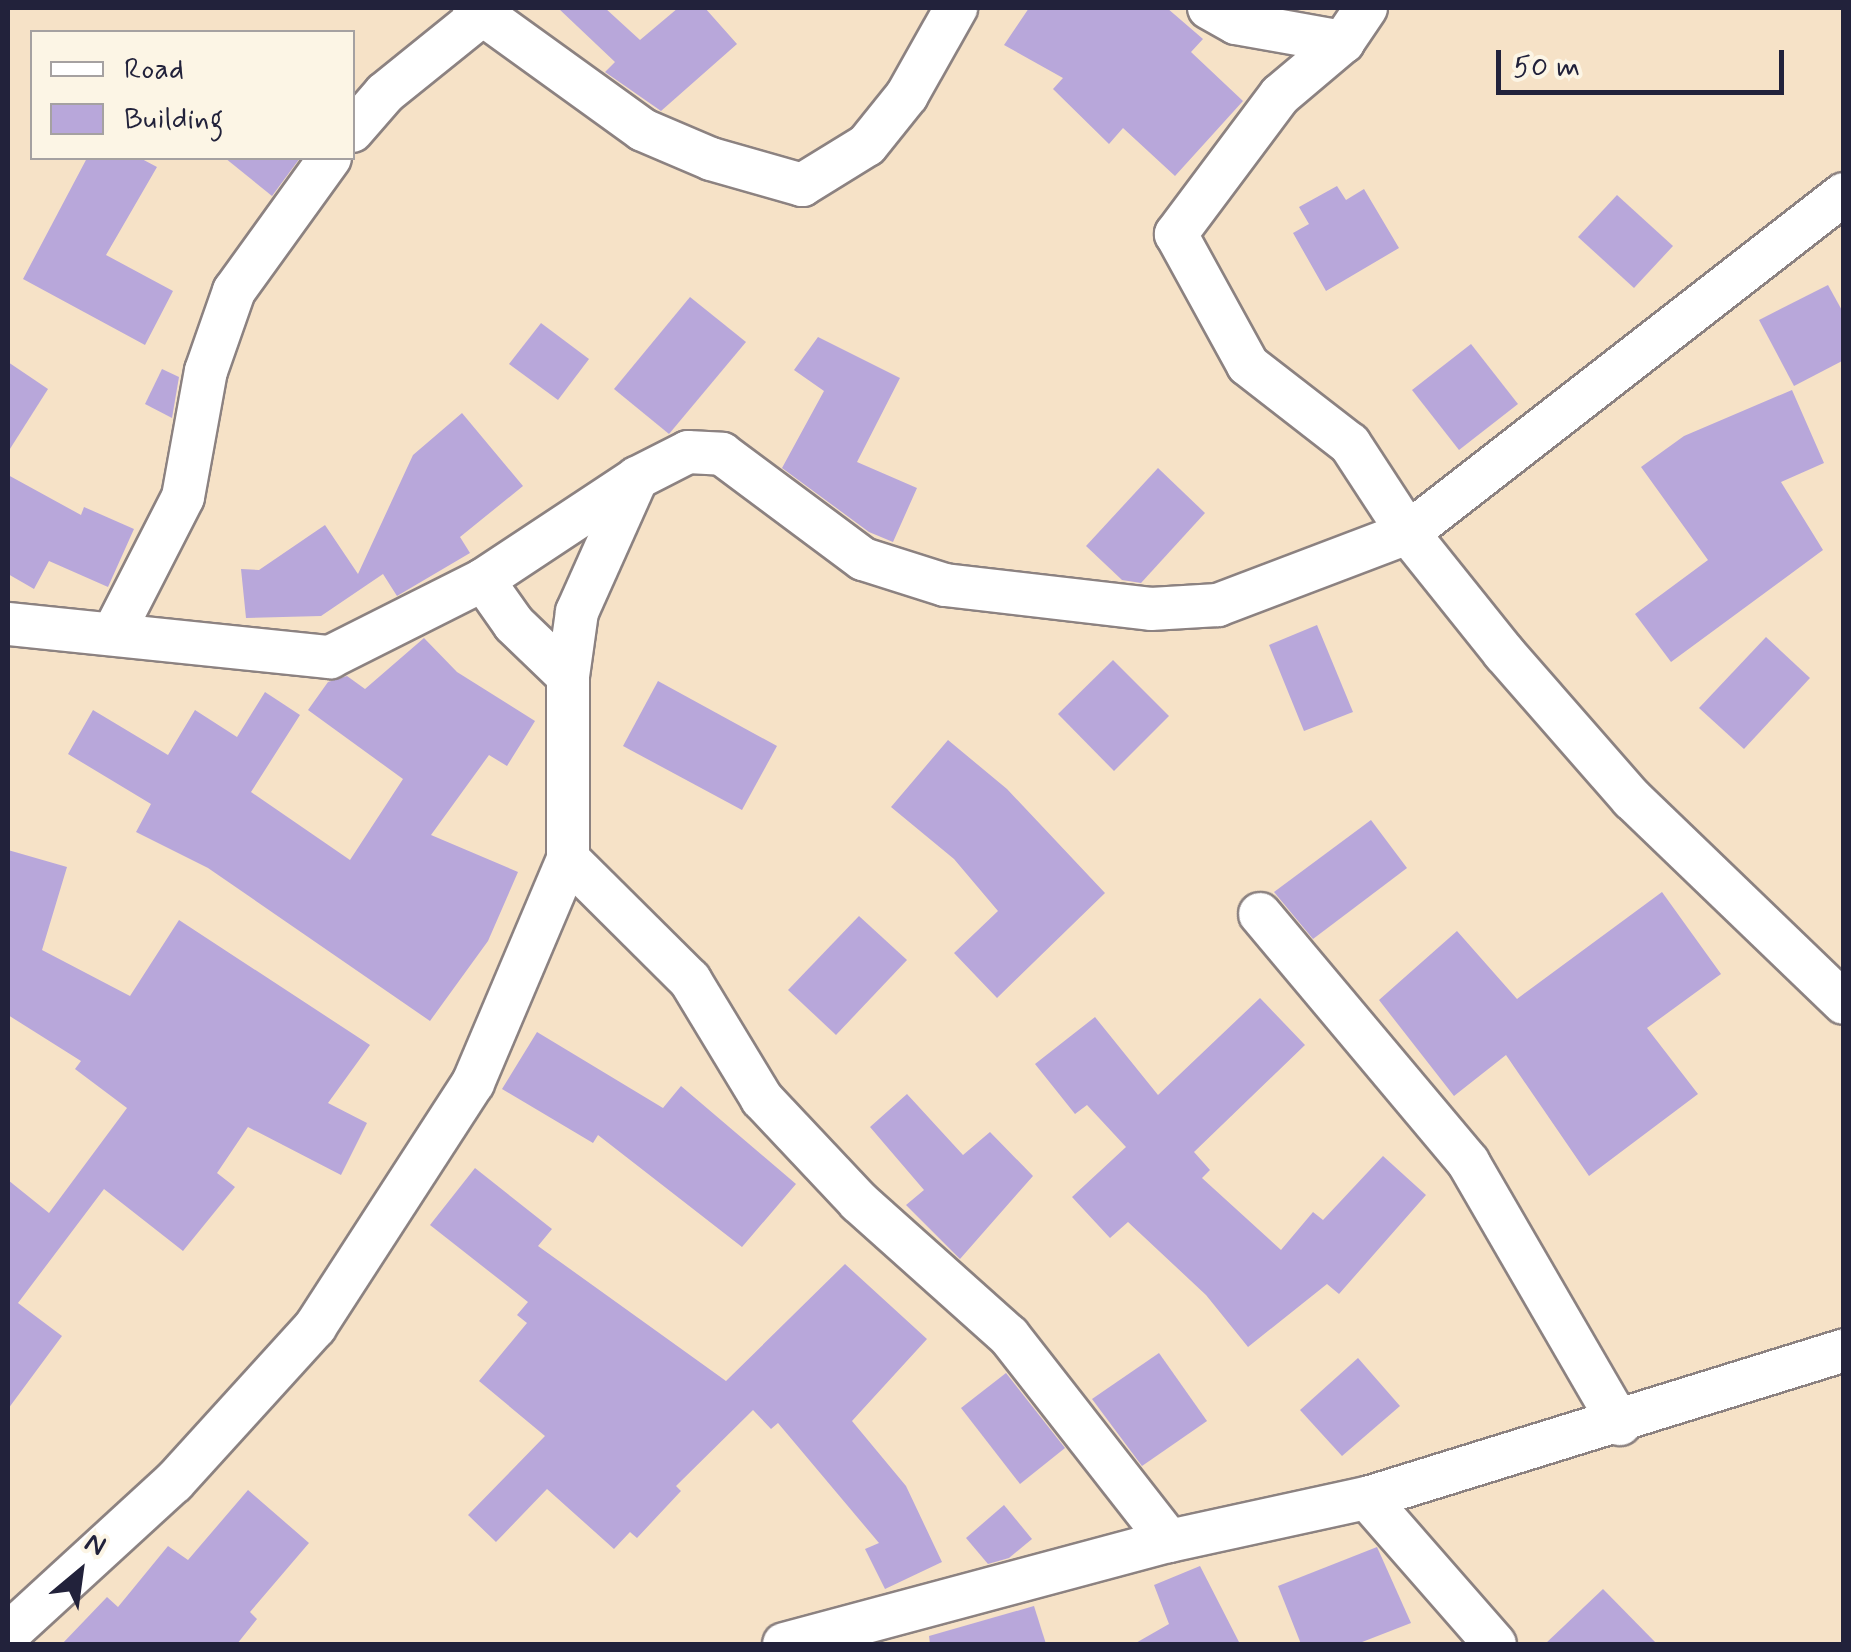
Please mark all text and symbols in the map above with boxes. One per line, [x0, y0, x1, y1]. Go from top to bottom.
legend [30, 30, 355, 160]
scale bar [1501, 30, 1788, 92]
text: 50 m [1513, 48, 1580, 87]
text: Road [124, 50, 184, 89]
text: Building [124, 100, 223, 139]
north arrow [30, 1522, 130, 1622]
text: N [78, 1525, 112, 1566]

